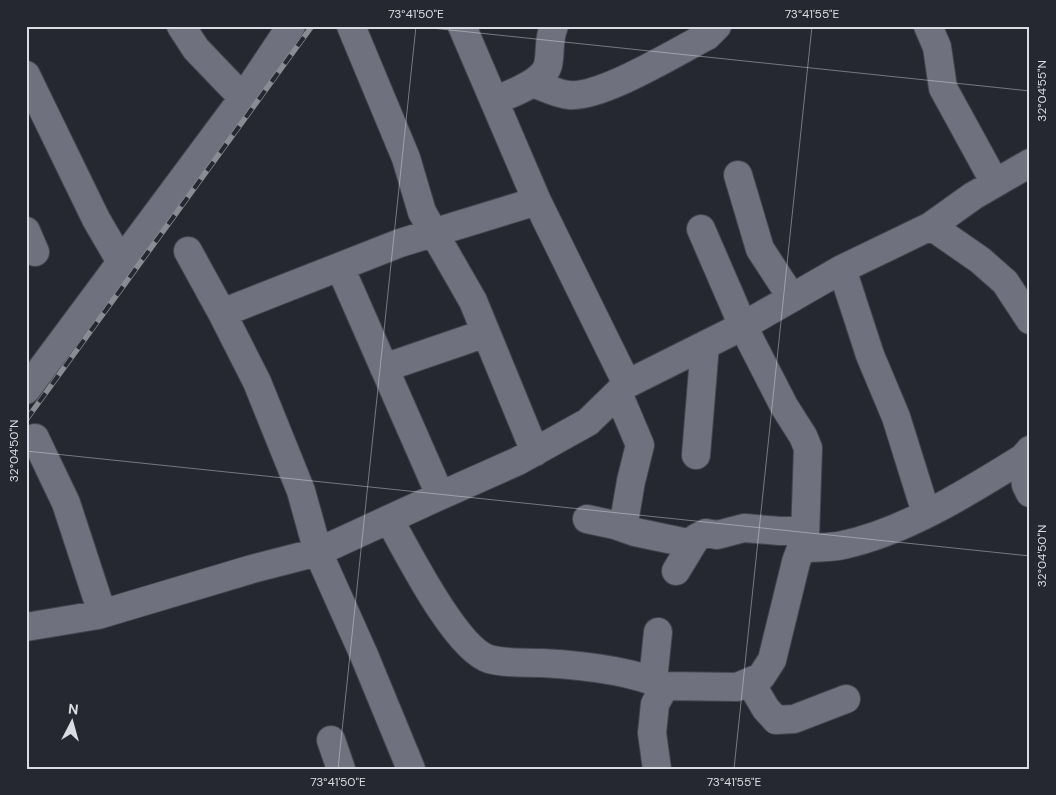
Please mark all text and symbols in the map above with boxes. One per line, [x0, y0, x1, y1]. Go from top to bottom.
text: 73°41'50"E [388, 6, 444, 22]
text: 73°41'55"E [785, 6, 840, 22]
text: 32°04'55"N [1034, 60, 1050, 122]
text: 32°04'50"N [6, 420, 22, 482]
text: 32°04'50"N [1034, 525, 1050, 587]
north arrow [48, 698, 98, 748]
text: N [67, 700, 79, 719]
text: 73°41'50"E [310, 774, 366, 790]
text: 73°41'55"E [707, 774, 762, 790]

